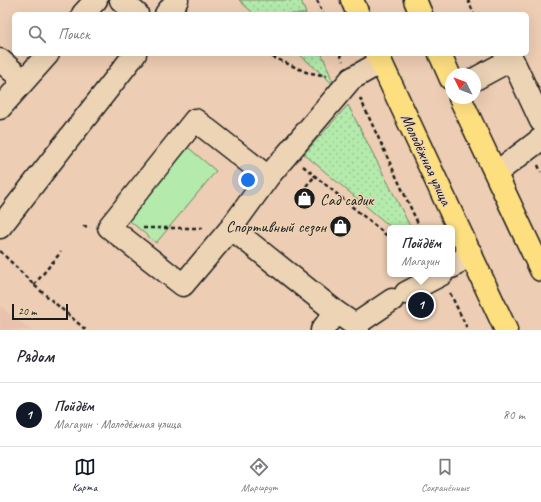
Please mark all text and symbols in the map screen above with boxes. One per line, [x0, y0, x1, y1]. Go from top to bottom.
search box [12, 12, 529, 56]
icon: search [26, 23, 48, 45]
text: Поиск [58, 25, 90, 44]
north arrow [445, 68, 481, 104]
street label: Молодёжная улица [396, 110, 457, 210]
your location [238, 170, 258, 190]
shop icon: Сад садик [292, 186, 318, 212]
place label: Сад садик [320, 190, 375, 210]
shop icon: Спортивный сезон [328, 213, 354, 239]
place label: Спортивный сезон [226, 217, 327, 237]
popup [387, 225, 455, 277]
text: Пойдём [401, 234, 441, 253]
text: Магазин [401, 253, 439, 269]
pin: 1 [408, 290, 434, 320]
scale bar [12, 302, 68, 321]
text: 20 m [18, 304, 37, 318]
text: Рядом [16, 346, 54, 367]
text: Пойдём [54, 397, 94, 416]
text: 1 [26, 407, 32, 423]
text: 80 m [503, 407, 525, 423]
text: Магазин · Молодёжная улица [54, 416, 181, 432]
tab: Карта [72, 456, 97, 494]
tab: Маршрут [241, 456, 277, 494]
tab: Сохранённые [421, 456, 469, 494]

